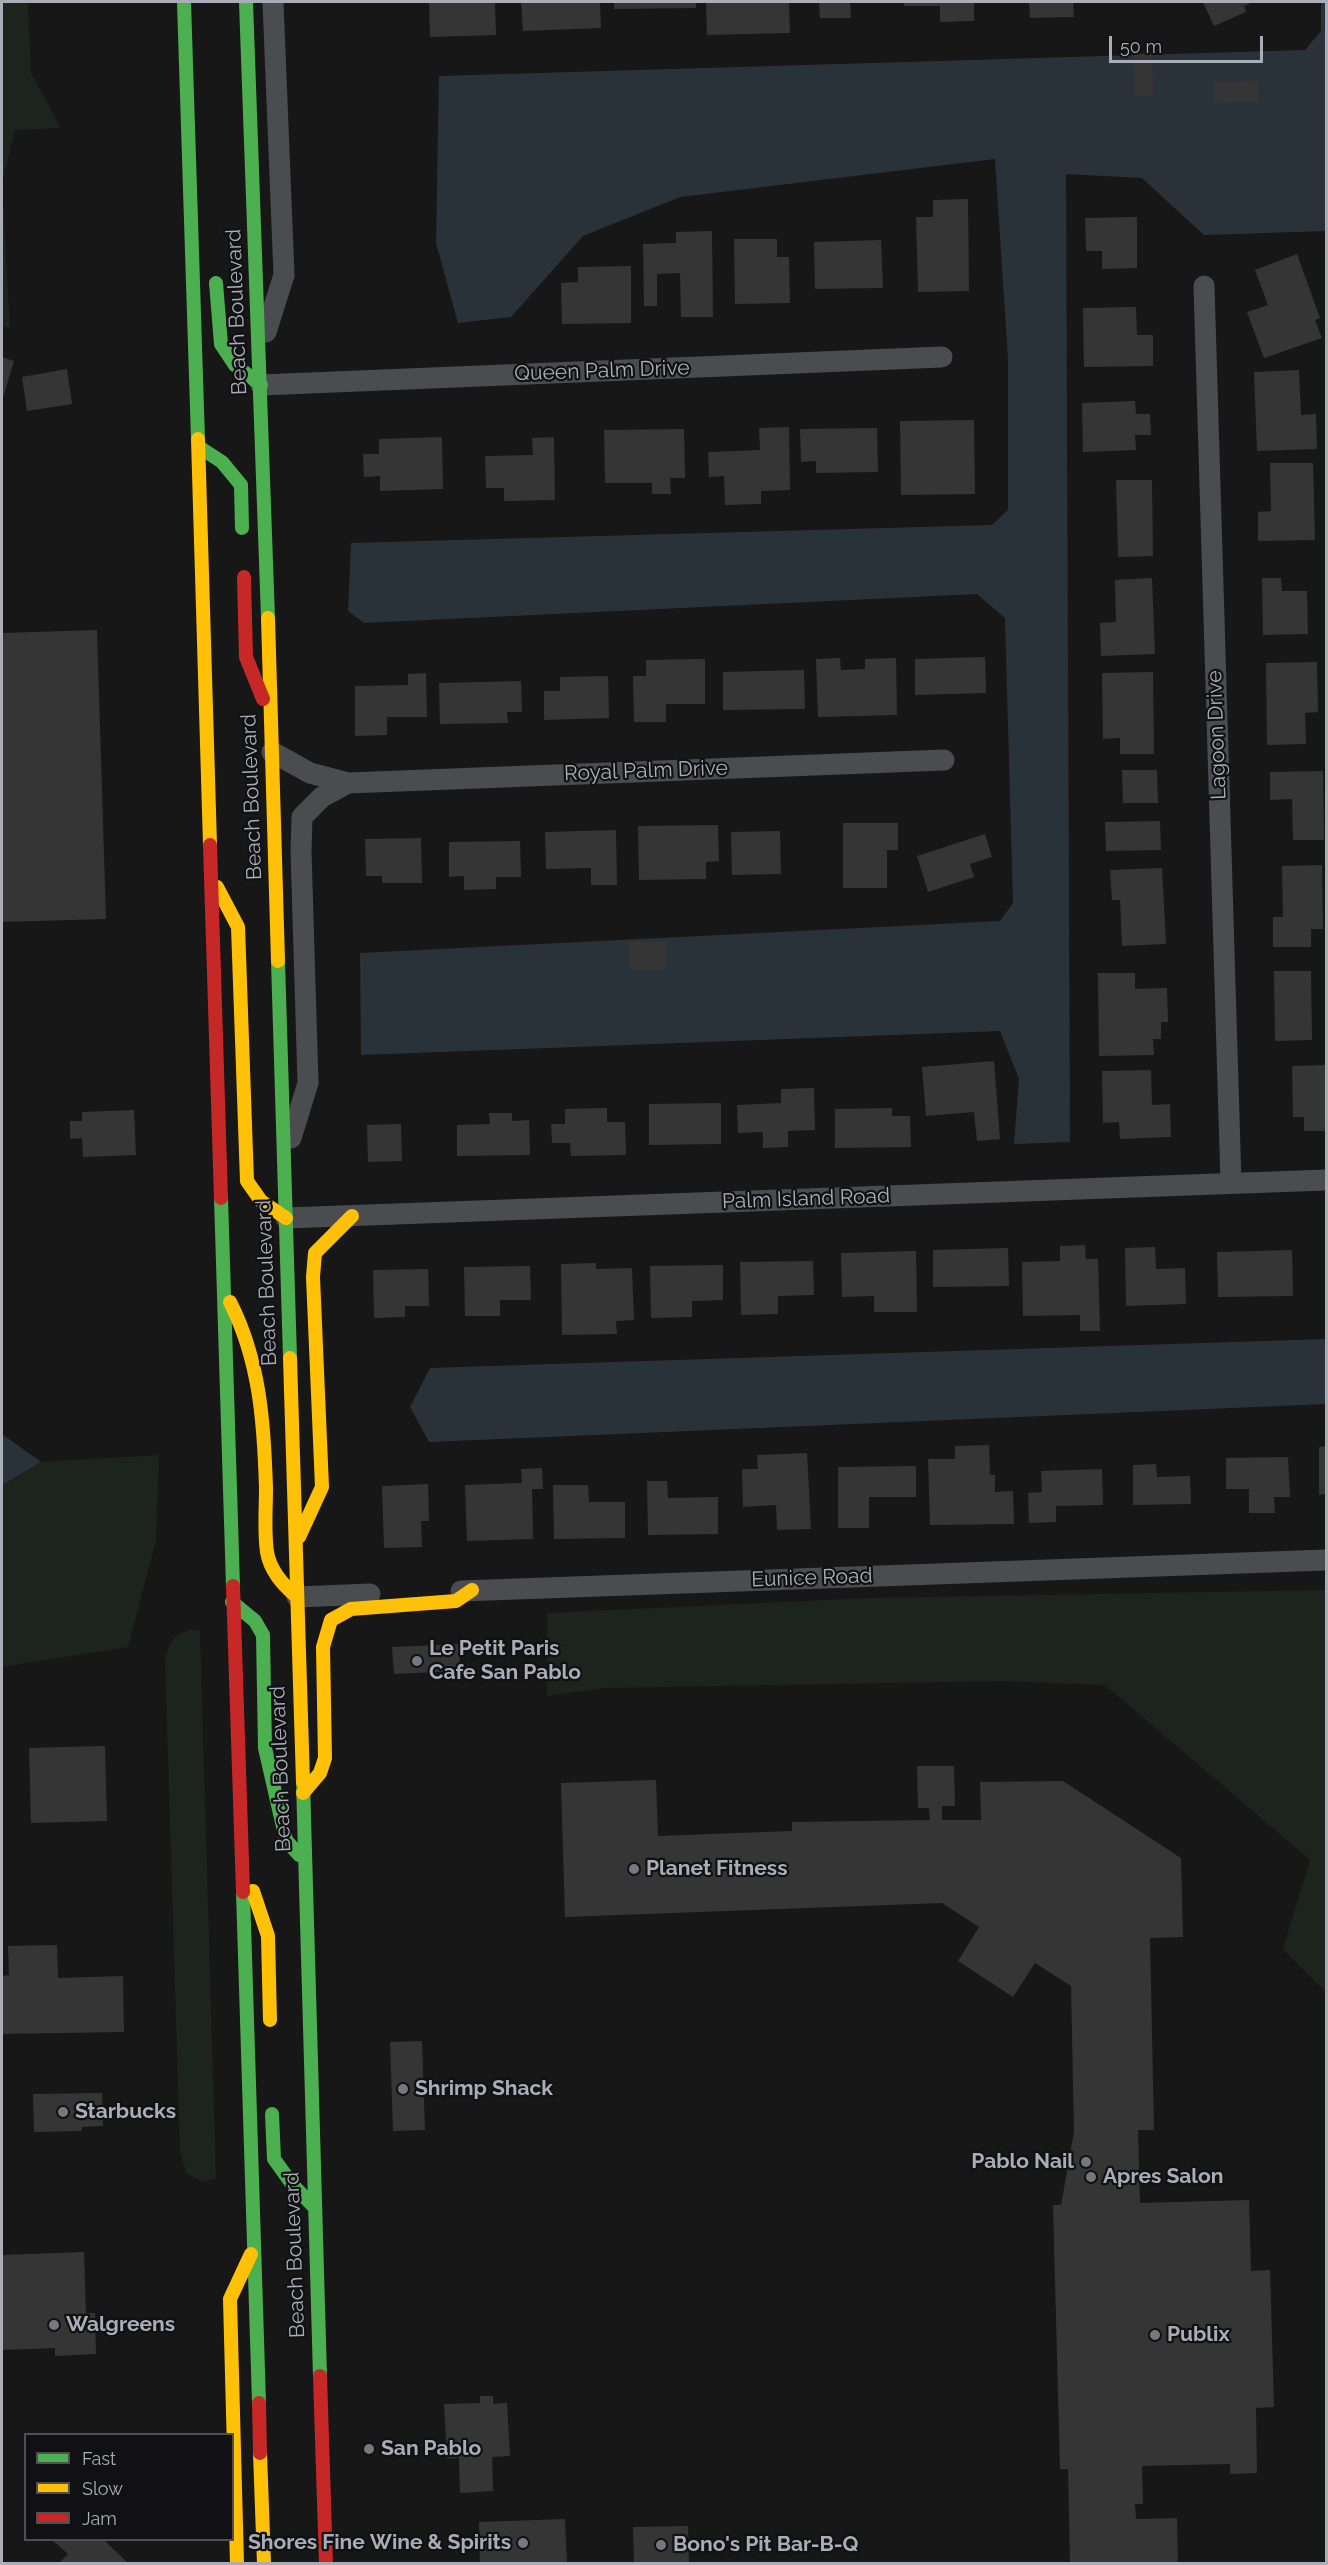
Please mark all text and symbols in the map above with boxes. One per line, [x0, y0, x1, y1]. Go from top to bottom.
scale bar [1112, 24, 1266, 62]
text: 50 m [1120, 36, 1162, 57]
street label: Beach Boulevard [222, 229, 252, 395]
street label: Queen Palm Drive [514, 355, 690, 387]
street label: Lagoon Drive [1202, 670, 1232, 800]
street label: Beach Boulevard [237, 714, 267, 880]
street label: Royal Palm Drive [564, 756, 728, 786]
street label: Palm Island Road [722, 1183, 890, 1215]
street label: Beach Boulevard [252, 1200, 282, 1366]
street label: Eunice Road [751, 1563, 873, 1593]
place label: Le Petit Paris Cafe San Pablo [429, 1636, 581, 1686]
marker: Le Petit Paris Cafe San Pablo [410, 1654, 424, 1668]
street label: Beach Boulevard [266, 1686, 296, 1852]
place label: Planet Fitness [646, 1856, 788, 1882]
marker: Planet Fitness [627, 1862, 641, 1876]
place label: Shrimp Shack [415, 2076, 553, 2102]
marker: Shrimp Shack [396, 2082, 410, 2096]
place label: Starbucks [75, 2099, 176, 2125]
marker: Starbucks [56, 2105, 70, 2119]
place label: Pablo Nail [971, 2149, 1074, 2175]
marker: Pablo Nail [1079, 2155, 1093, 2169]
place label: Apres Salon [1103, 2164, 1223, 2190]
marker: Apres Salon [1084, 2170, 1098, 2184]
street label: Beach Boulevard [280, 2172, 310, 2338]
place label: Walgreens [66, 2312, 175, 2338]
marker: Walgreens [47, 2318, 61, 2332]
place label: Publix [1167, 2322, 1230, 2348]
marker: Publix [1148, 2328, 1162, 2342]
legend [24, 2433, 234, 2541]
place label: San Pablo [381, 2436, 481, 2462]
marker: San Pablo [362, 2442, 376, 2456]
text: Fast [82, 2448, 116, 2469]
text: Slow [82, 2478, 123, 2499]
text: Jam [82, 2508, 117, 2529]
place label: Shores Fine Wine & Spirits [248, 2530, 511, 2556]
place label: Bono's Pit Bar-B-Q [673, 2532, 858, 2558]
marker: Shores Fine Wine & Spirits [516, 2536, 530, 2550]
marker: Bono's Pit Bar-B-Q [654, 2538, 668, 2552]

